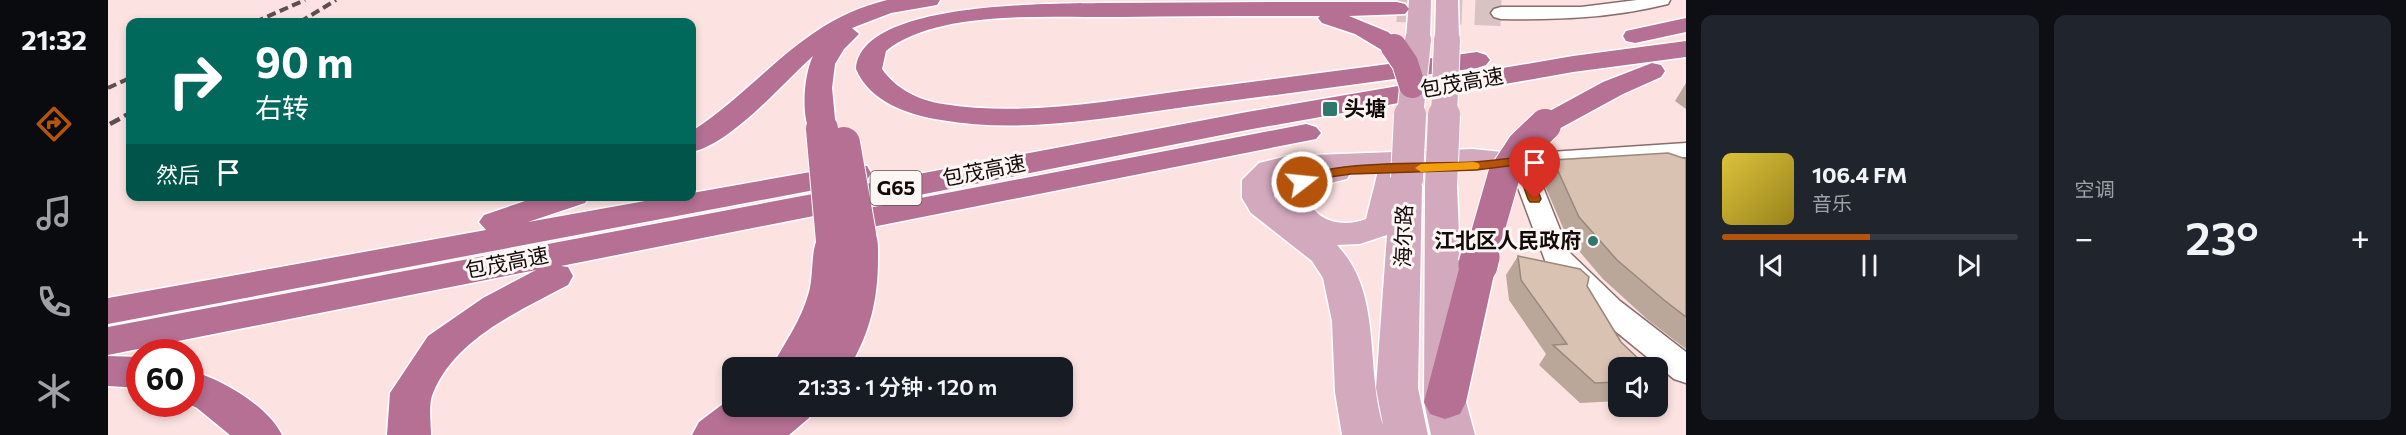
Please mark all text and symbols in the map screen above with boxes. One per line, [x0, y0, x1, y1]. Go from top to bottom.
text: 21:32 [21, 23, 87, 56]
text: 90 m [255, 35, 354, 87]
icon: right [156, 42, 234, 120]
street label: 包茂高速 [1418, 62, 1505, 101]
text: 右转 [255, 91, 309, 124]
place label: 头塘 [1344, 95, 1386, 120]
marker: 头塘 [1321, 100, 1339, 118]
icon: directions [33, 103, 75, 145]
pin [1509, 137, 1560, 199]
icon: arrive [1518, 146, 1551, 179]
street label: 包茂高速 [940, 149, 1027, 190]
position arrow [1270, 150, 1334, 214]
icon: arrive [212, 156, 245, 189]
text: 然后 [156, 161, 200, 188]
text: 106.4 FM [1812, 161, 1907, 188]
road number: G65 [870, 171, 922, 205]
text: 空调 [2075, 177, 2115, 201]
text: 音乐 [1812, 191, 1852, 215]
icon: music [33, 192, 75, 234]
street label: 海尔路 [1389, 204, 1416, 268]
text: 23° [2185, 209, 2259, 264]
text: − [2075, 216, 2093, 257]
text: + [2351, 216, 2370, 257]
place label: 江北区人民政府 [1434, 227, 1581, 252]
marker: 江北区人民政府 [1586, 234, 1600, 248]
street label: 包茂高速 [463, 241, 550, 282]
icon: previous [1755, 249, 1788, 282]
icon: pause [1853, 249, 1886, 282]
icon: next [1952, 249, 1985, 282]
icon: phone [33, 281, 75, 323]
speed limit sign: 60 [126, 339, 204, 417]
map controls [1608, 357, 1668, 417]
button: sound [1608, 357, 1668, 417]
icon: climate [33, 370, 75, 412]
text: 21:33 · 1 分钟 · 120 m [798, 373, 997, 400]

